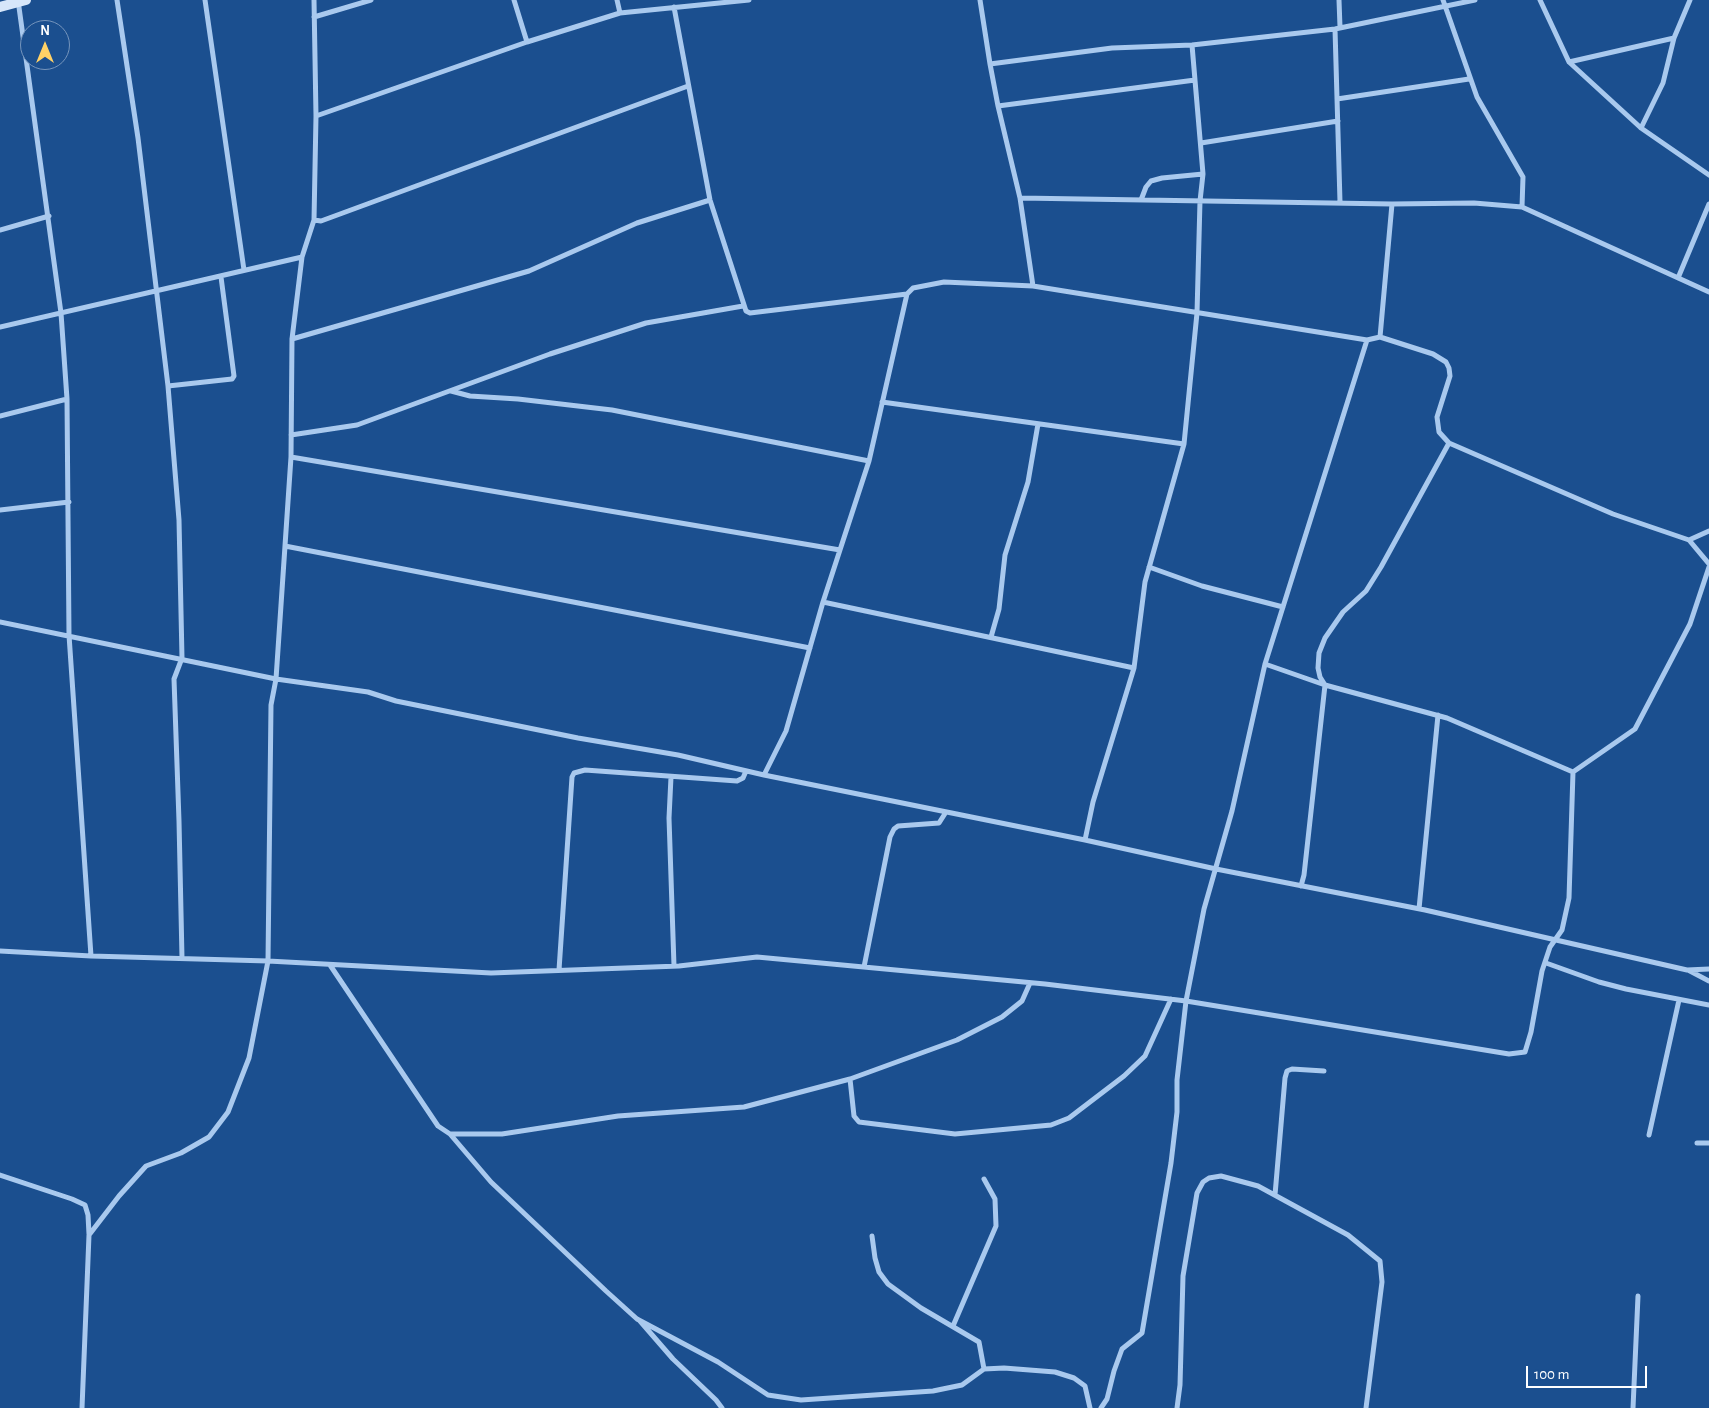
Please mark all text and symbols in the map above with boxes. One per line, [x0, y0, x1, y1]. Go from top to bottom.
north arrow [20, 20, 70, 70]
text: N [40, 24, 50, 38]
scale bar [1529, 1356, 1650, 1388]
text: 100 m [1534, 1367, 1569, 1382]

